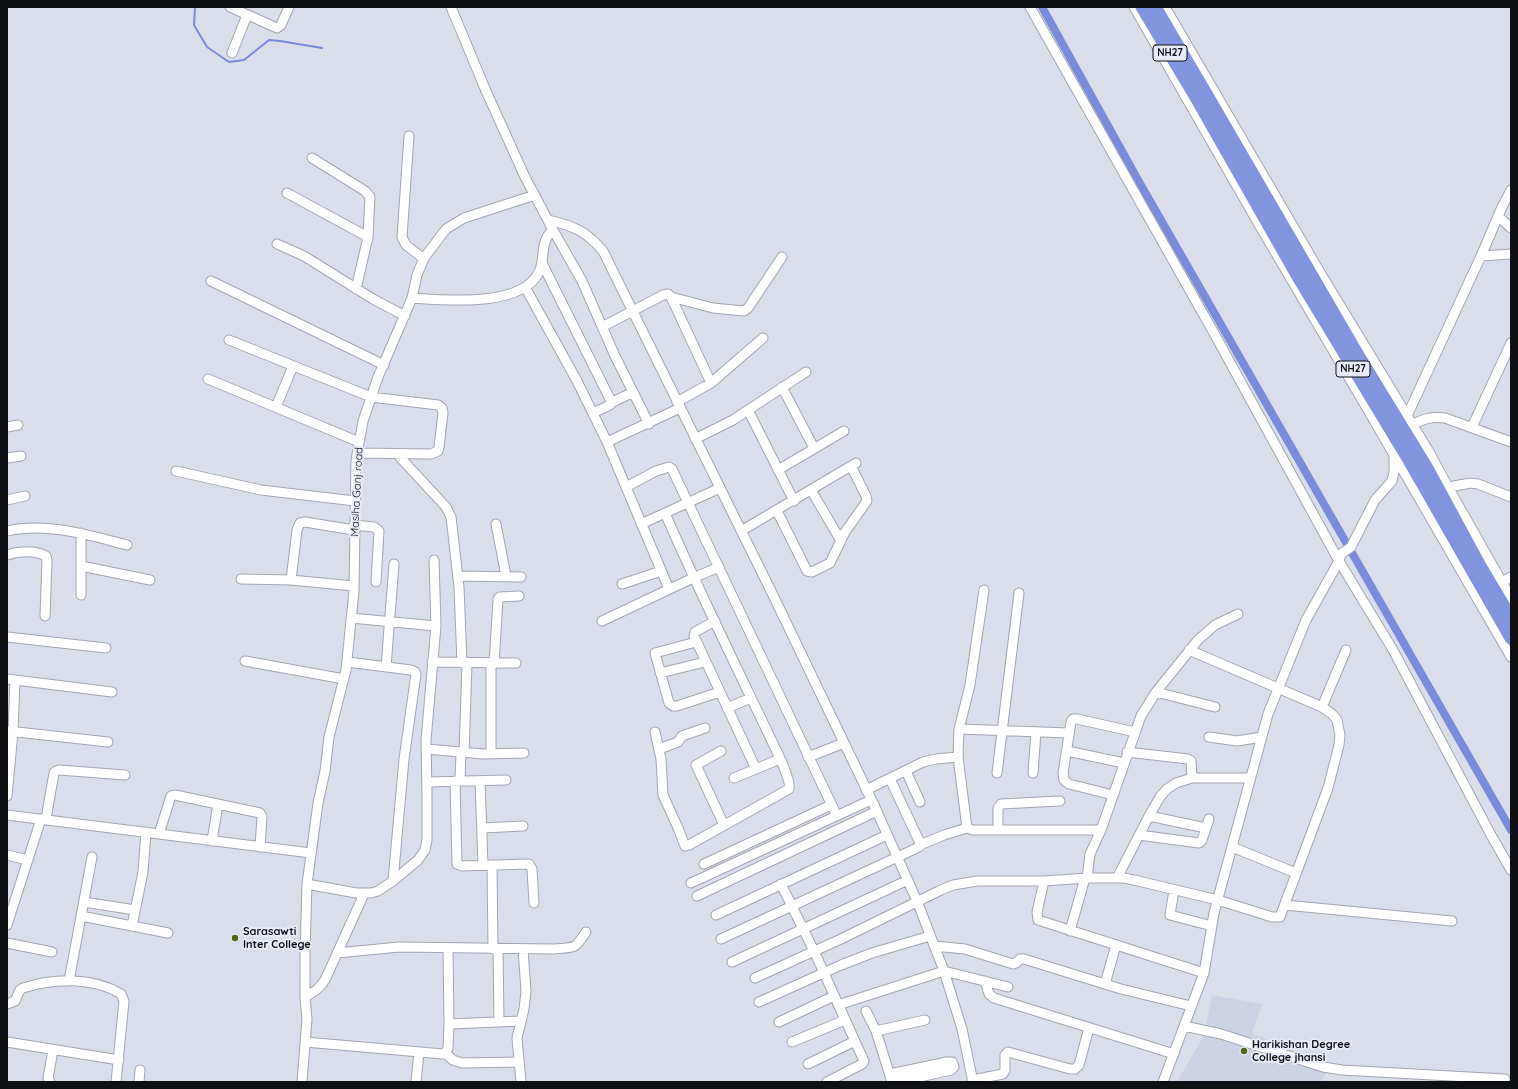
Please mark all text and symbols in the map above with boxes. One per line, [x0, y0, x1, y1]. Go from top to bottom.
road number: NH27 [1153, 45, 1187, 61]
road number: NH27 [1336, 361, 1370, 377]
street label: Masiha Ganj road [348, 447, 366, 537]
place label: Sarasawti Inter College [243, 925, 311, 951]
marker: Sarasawti Inter College [230, 933, 240, 943]
place label: Harikishan Degree College jhansi [1252, 1038, 1350, 1064]
marker: Harikishan Degree College jhansi [1239, 1046, 1249, 1056]

